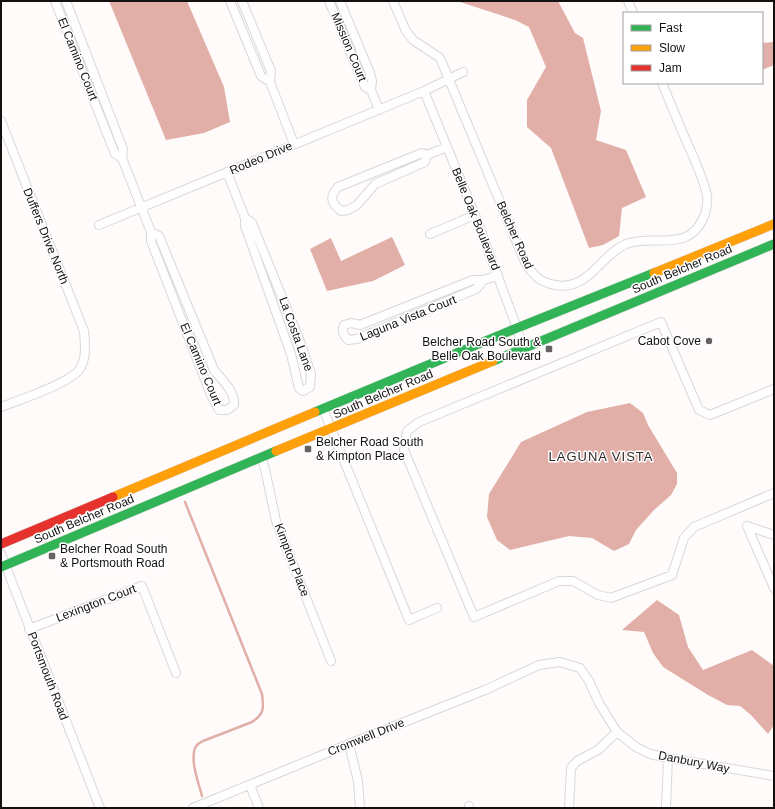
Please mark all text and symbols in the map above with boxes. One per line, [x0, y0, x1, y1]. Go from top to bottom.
street label: Mission Court [328, 11, 370, 84]
legend [623, 12, 763, 84]
street label: El Camino Court [55, 16, 101, 103]
text: Fast [659, 21, 683, 35]
text: Slow [659, 41, 685, 55]
text: Jam [659, 61, 682, 75]
street label: Rodeo Drive [228, 138, 295, 177]
street label: Belle Oak Boulevard [449, 166, 503, 272]
street label: Duffers Drive North [20, 186, 72, 286]
street label: Belcher Road [494, 199, 536, 271]
street label: South Belcher Road [630, 242, 734, 296]
street label: Laguna Vista Court [358, 292, 459, 344]
street label: La Costa Lane [276, 295, 316, 373]
street label: El Camino Court [177, 321, 225, 408]
place label: Cabot Cove [638, 334, 701, 348]
place label: Belcher Road South & Belle Oak Boulevard [422, 335, 541, 363]
marker: Cabot Cove [704, 336, 714, 346]
marker: Belcher Road South & Belle Oak Boulevard [544, 344, 554, 354]
street label: South Belcher Road [331, 367, 435, 421]
place label: Belcher Road South & Kimpton Place [316, 435, 423, 463]
marker: Belcher Road South & Kimpton Place [303, 444, 313, 454]
district label: LAGUNA VISTA [549, 449, 653, 464]
street label: South Belcher Road [32, 492, 136, 546]
street label: Kimpton Place [272, 521, 313, 599]
place label: Belcher Road South & Portsmouth Road [60, 542, 167, 570]
marker: Belcher Road South & Portsmouth Road [47, 551, 57, 561]
street label: Lexington Court [54, 581, 139, 625]
street label: Portsmouth Road [25, 630, 71, 722]
street label: Cromwell Drive [326, 715, 407, 759]
street label: Danbury Way [657, 748, 731, 776]

